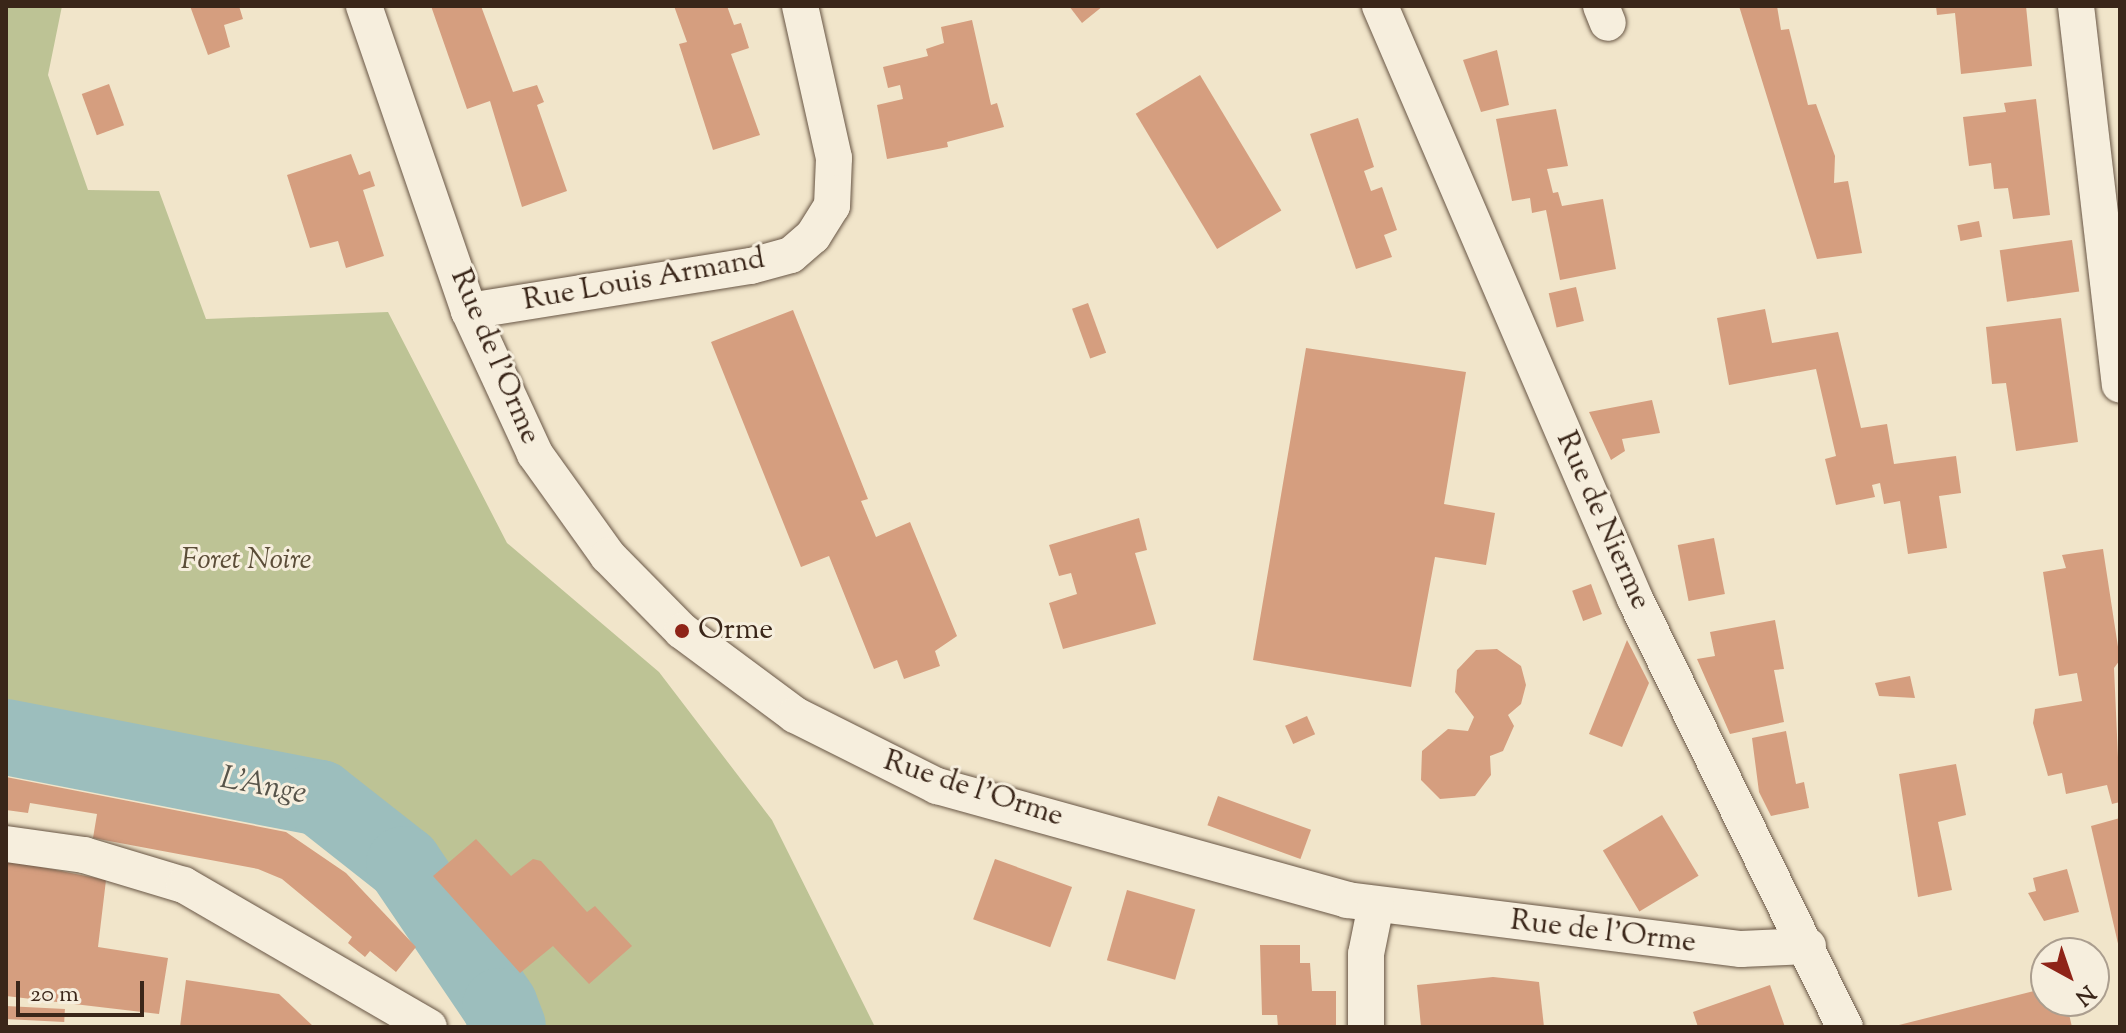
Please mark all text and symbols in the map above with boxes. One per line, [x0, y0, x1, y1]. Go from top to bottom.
street label: Rue Louis Armand [520, 242, 768, 320]
street label: Rue de l'Orme [441, 264, 547, 450]
street label: Rue de Nierme [1547, 426, 1657, 616]
park label: Foret Noire [181, 543, 311, 579]
place label: Orme [698, 613, 773, 649]
marker: Orme [673, 622, 691, 640]
street label: Rue de l'Orme [879, 744, 1067, 836]
water label: L'Ange [217, 760, 309, 814]
street label: Rue de l'Orme [1508, 904, 1698, 962]
north arrow [2030, 937, 2110, 1017]
scale bar [20, 965, 148, 1015]
text: N [2067, 976, 2101, 1012]
text: 20 m [30, 978, 79, 1012]

